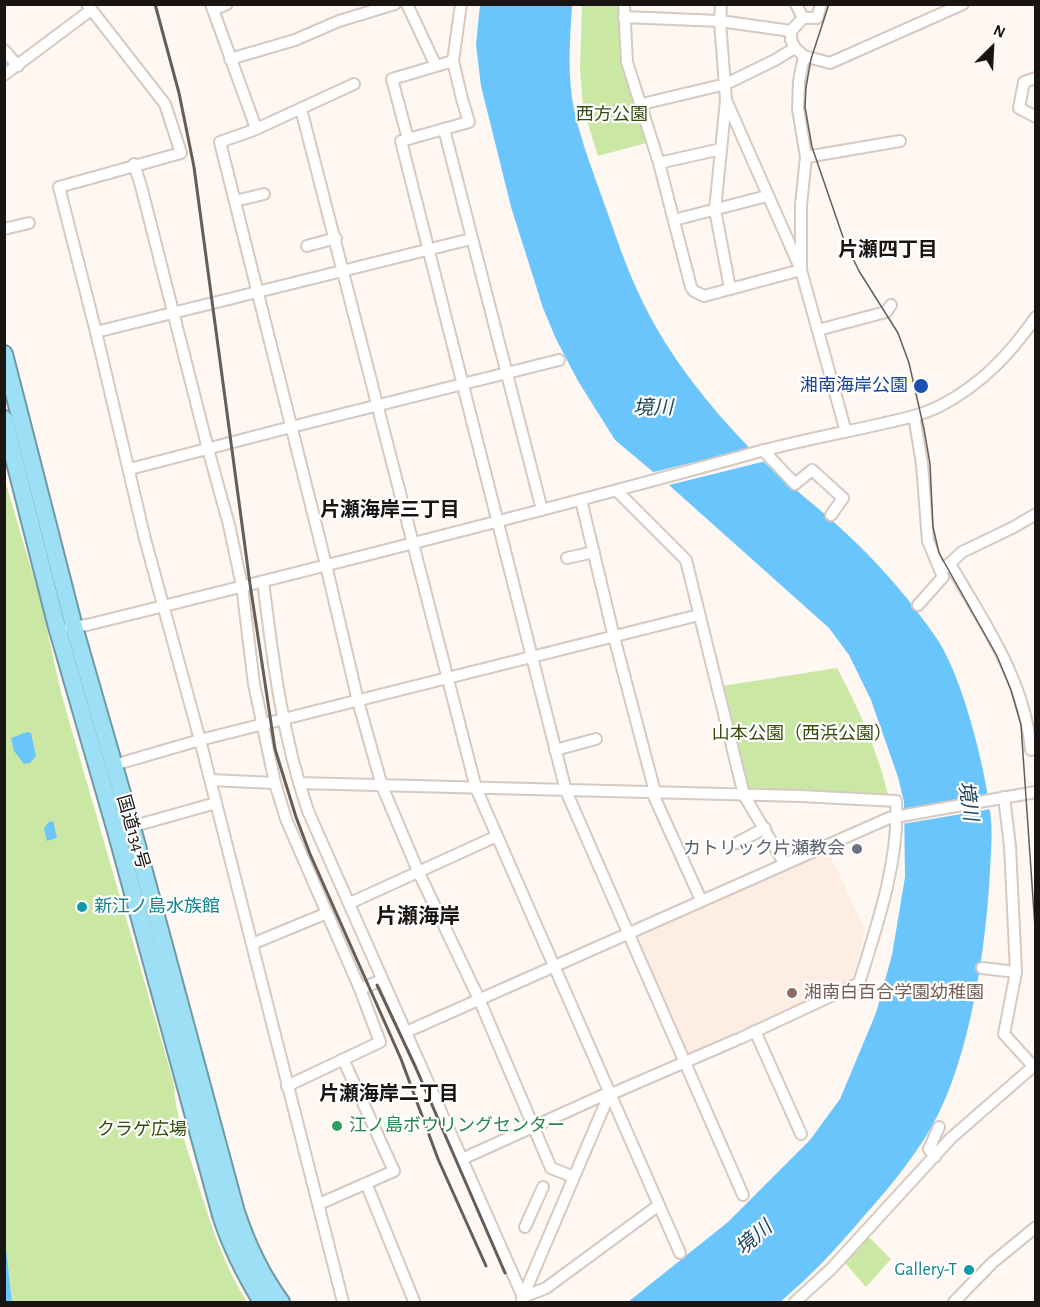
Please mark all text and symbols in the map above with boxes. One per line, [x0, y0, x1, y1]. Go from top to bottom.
north arrow [962, 18, 1022, 78]
text: N [991, 22, 1008, 41]
park label: 西方公園 [576, 104, 648, 126]
district label: 片瀬四丁目 [838, 238, 938, 262]
place label: 湘南海岸公園 [800, 375, 908, 397]
marker: 湘南海岸公園 [912, 377, 930, 395]
water label: 境川 [633, 396, 673, 420]
district label: 片瀬海岸三丁目 [320, 498, 460, 522]
park label: 山本公園（西浜公園） [712, 723, 892, 745]
water label: 境川 [953, 780, 983, 822]
street label: 国道134号 [112, 792, 154, 872]
place label: カトリック片瀬教会 [683, 838, 845, 860]
marker: カトリック片瀬教会 [850, 842, 864, 856]
place label: 新江ノ島水族館 [94, 896, 220, 918]
marker: 新江ノ島水族館 [75, 900, 89, 914]
district label: 片瀬海岸 [376, 904, 460, 930]
place label: 湘南白百合学園幼稚園 [804, 982, 984, 1004]
marker: 湘南白百合学園幼稚園 [785, 986, 799, 1000]
district label: 片瀬海岸二丁目 [319, 1082, 459, 1106]
place label: 江ノ島ボウリングセンター [349, 1115, 565, 1137]
park label: クラゲ広場 [97, 1119, 187, 1141]
marker: 江ノ島ボウリングセンター [330, 1119, 344, 1133]
water label: 境川 [731, 1216, 777, 1260]
place label: Gallery-T [895, 1259, 957, 1281]
marker: Gallery-T [962, 1263, 976, 1277]

